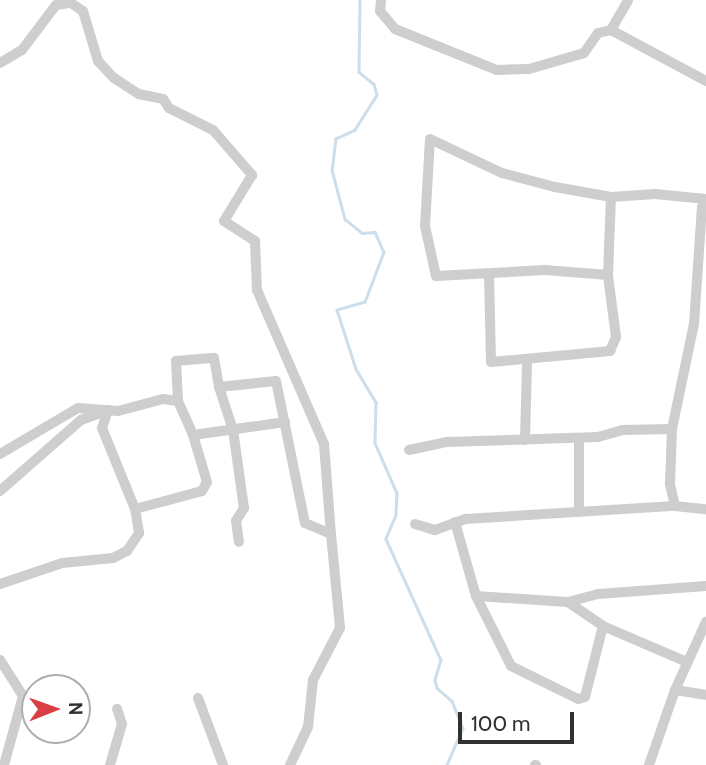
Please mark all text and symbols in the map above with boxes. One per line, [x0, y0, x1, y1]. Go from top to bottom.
north arrow [21, 674, 91, 744]
scale bar [461, 698, 576, 742]
text: N [64, 702, 87, 716]
text: 100 m [471, 711, 530, 736]

